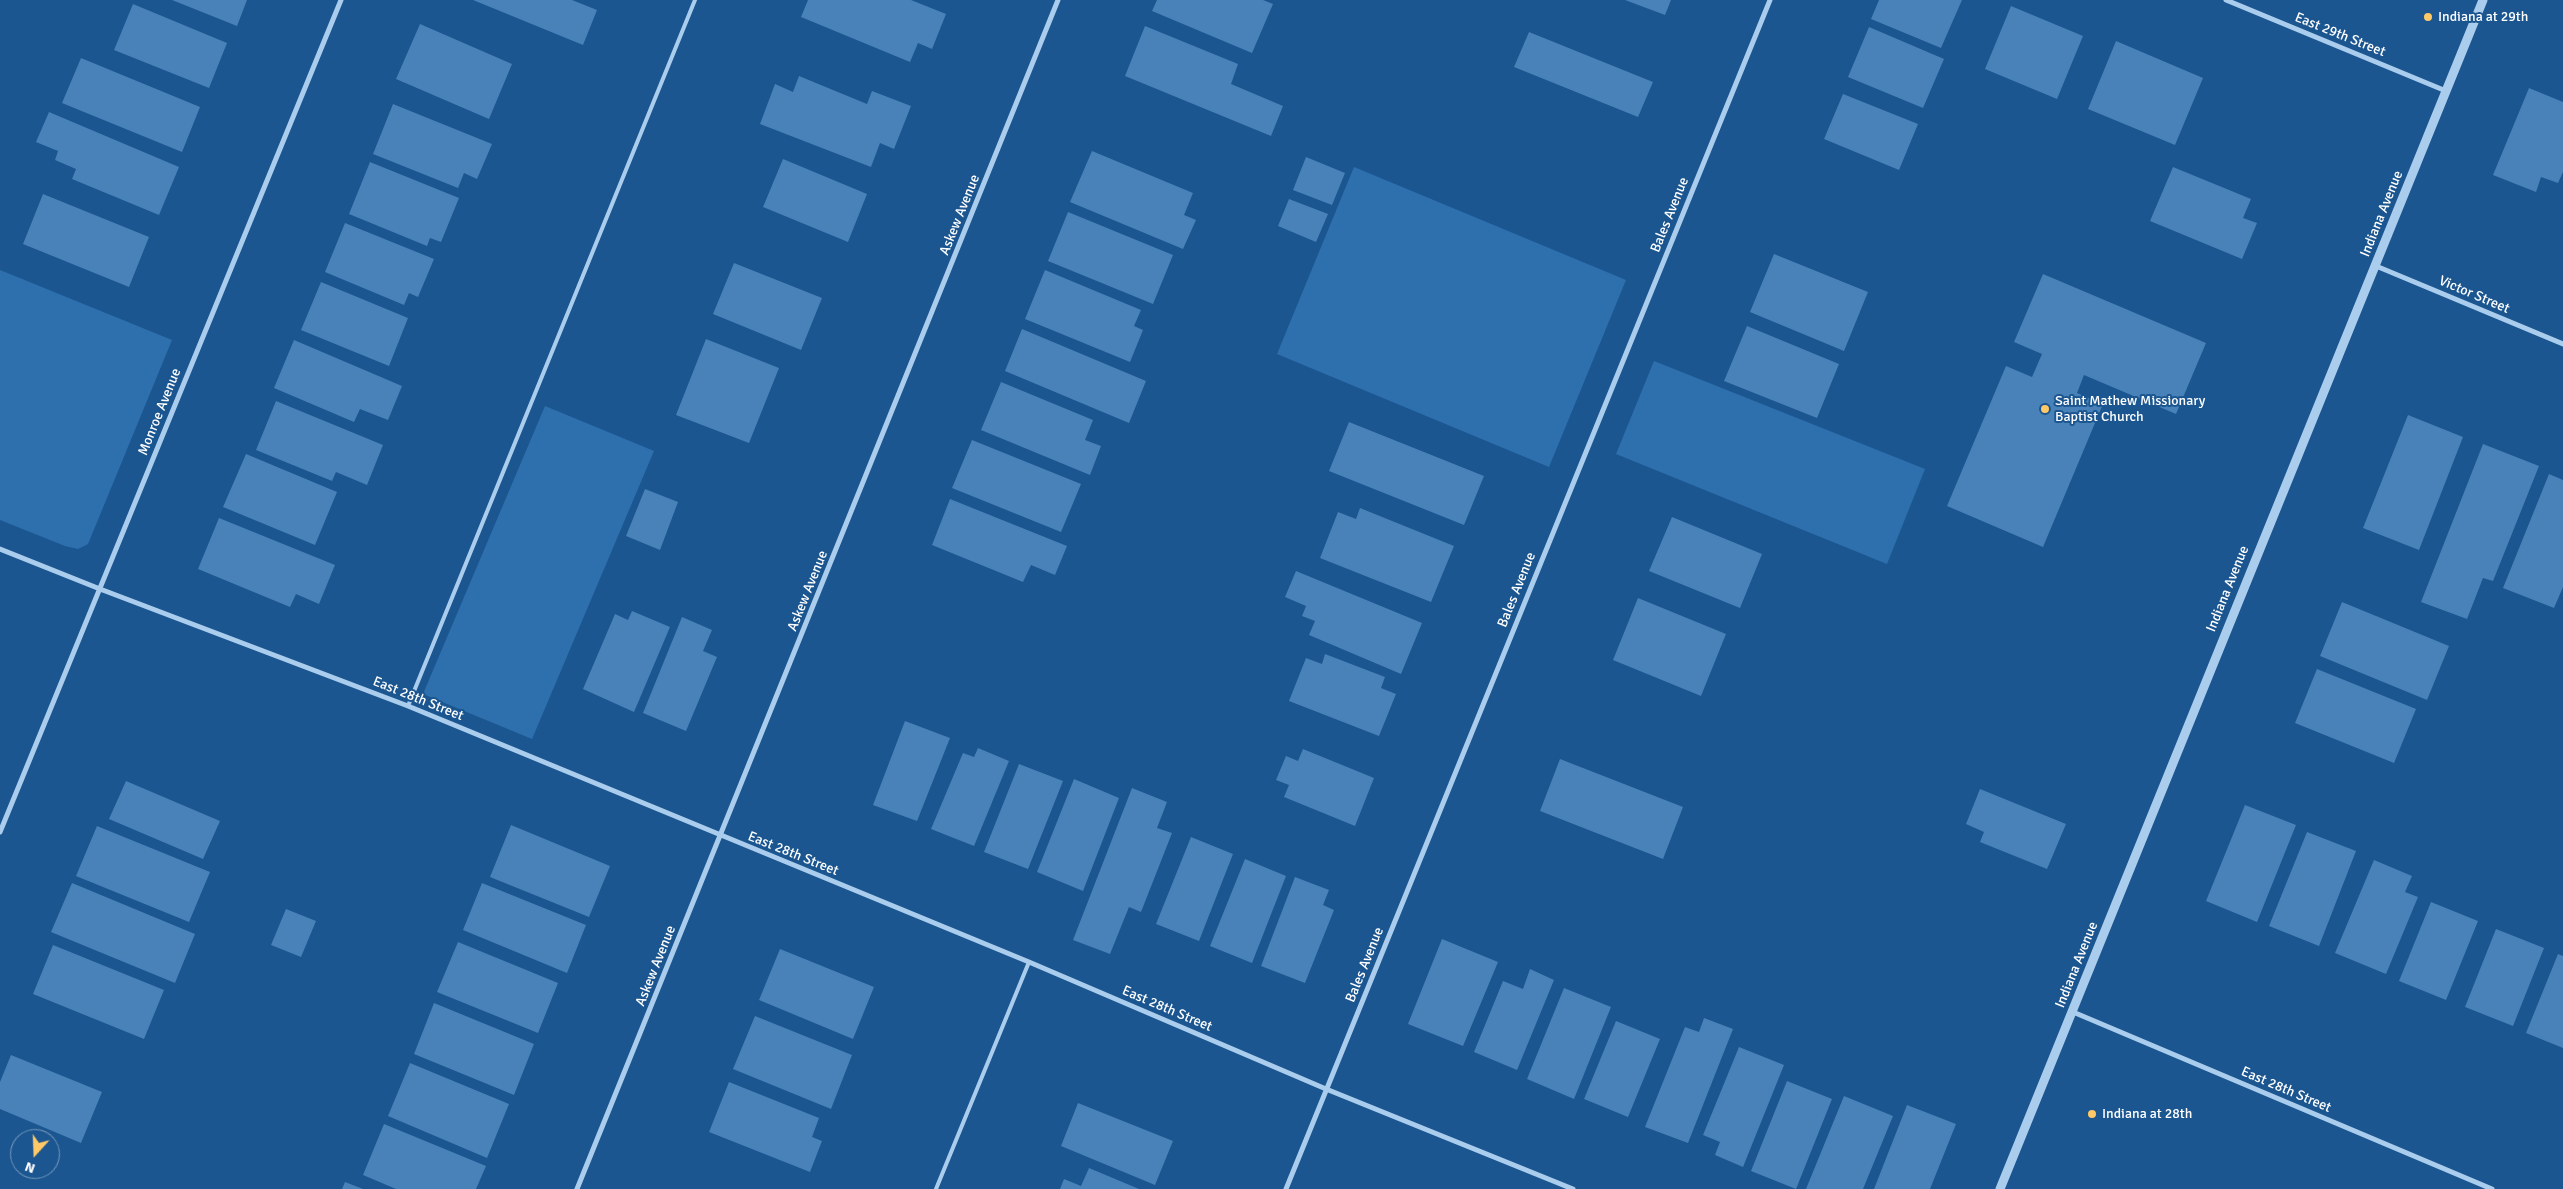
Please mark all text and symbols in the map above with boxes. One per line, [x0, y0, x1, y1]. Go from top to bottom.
street label: East 29th Street [2292, 9, 2388, 61]
place label: Indiana at 29th [2438, 9, 2528, 25]
marker: Indiana at 29th [2422, 11, 2434, 23]
street label: Indiana Avenue [2357, 168, 2407, 260]
street label: Askew Avenue [936, 172, 984, 258]
street label: Bales Avenue [1647, 175, 1693, 255]
street label: Victor Street [2436, 273, 2512, 317]
street label: Monroe Avenue [135, 366, 185, 458]
place label: Saint Mathew Missionary Baptist Church [2055, 393, 2205, 426]
marker: Saint Mathew Missionary Baptist Church [2039, 403, 2051, 415]
street label: Indiana Avenue [2203, 543, 2253, 635]
street label: Askew Avenue [784, 548, 832, 634]
street label: Bales Avenue [1494, 550, 1540, 630]
street label: East 28th Street [370, 673, 466, 725]
street label: East 28th Street [745, 828, 841, 880]
street label: Indiana Avenue [2052, 919, 2102, 1011]
street label: Askew Avenue [632, 923, 680, 1009]
street label: Bales Avenue [1342, 925, 1388, 1005]
street label: East 28th Street [1119, 982, 1215, 1036]
street label: East 28th Street [2238, 1063, 2334, 1117]
place label: Indiana at 28th [2102, 1106, 2192, 1122]
marker: Indiana at 28th [2086, 1108, 2098, 1120]
north arrow [10, 1129, 60, 1179]
text: N [23, 1158, 38, 1177]

